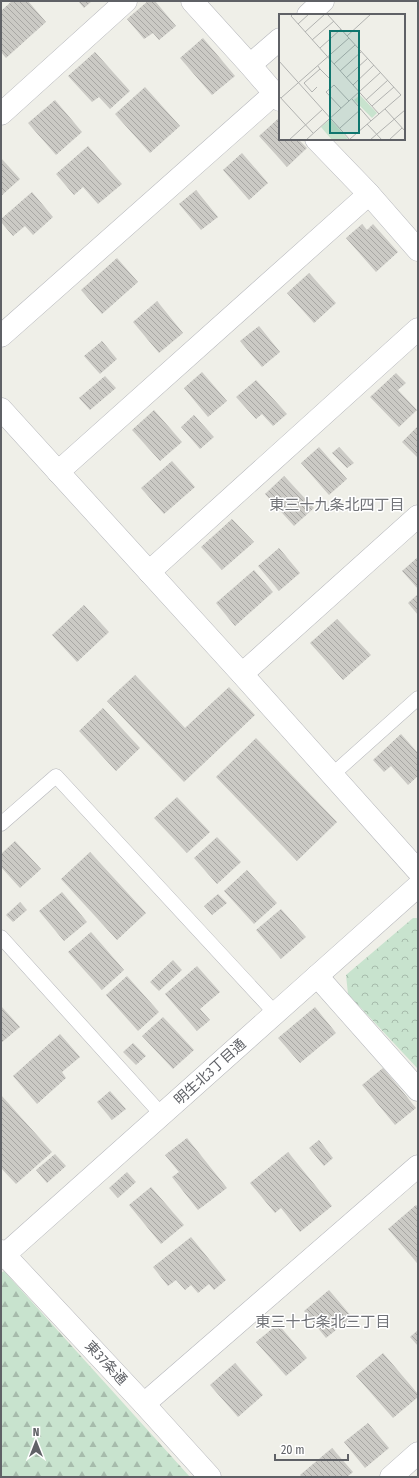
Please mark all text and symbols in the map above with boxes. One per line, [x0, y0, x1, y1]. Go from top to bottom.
inset map [279, 14, 405, 140]
district label: 東三十九条北四丁目 [269, 496, 405, 514]
street label: 明生北3丁目通 [171, 1035, 249, 1109]
district label: 東三十七条北三丁目 [255, 1313, 391, 1331]
street label: 東37条通 [81, 1337, 131, 1389]
north arrow [16, 1422, 56, 1462]
text: N [33, 1426, 39, 1439]
scale bar [275, 1436, 348, 1462]
text: 20 m [281, 1443, 305, 1457]

